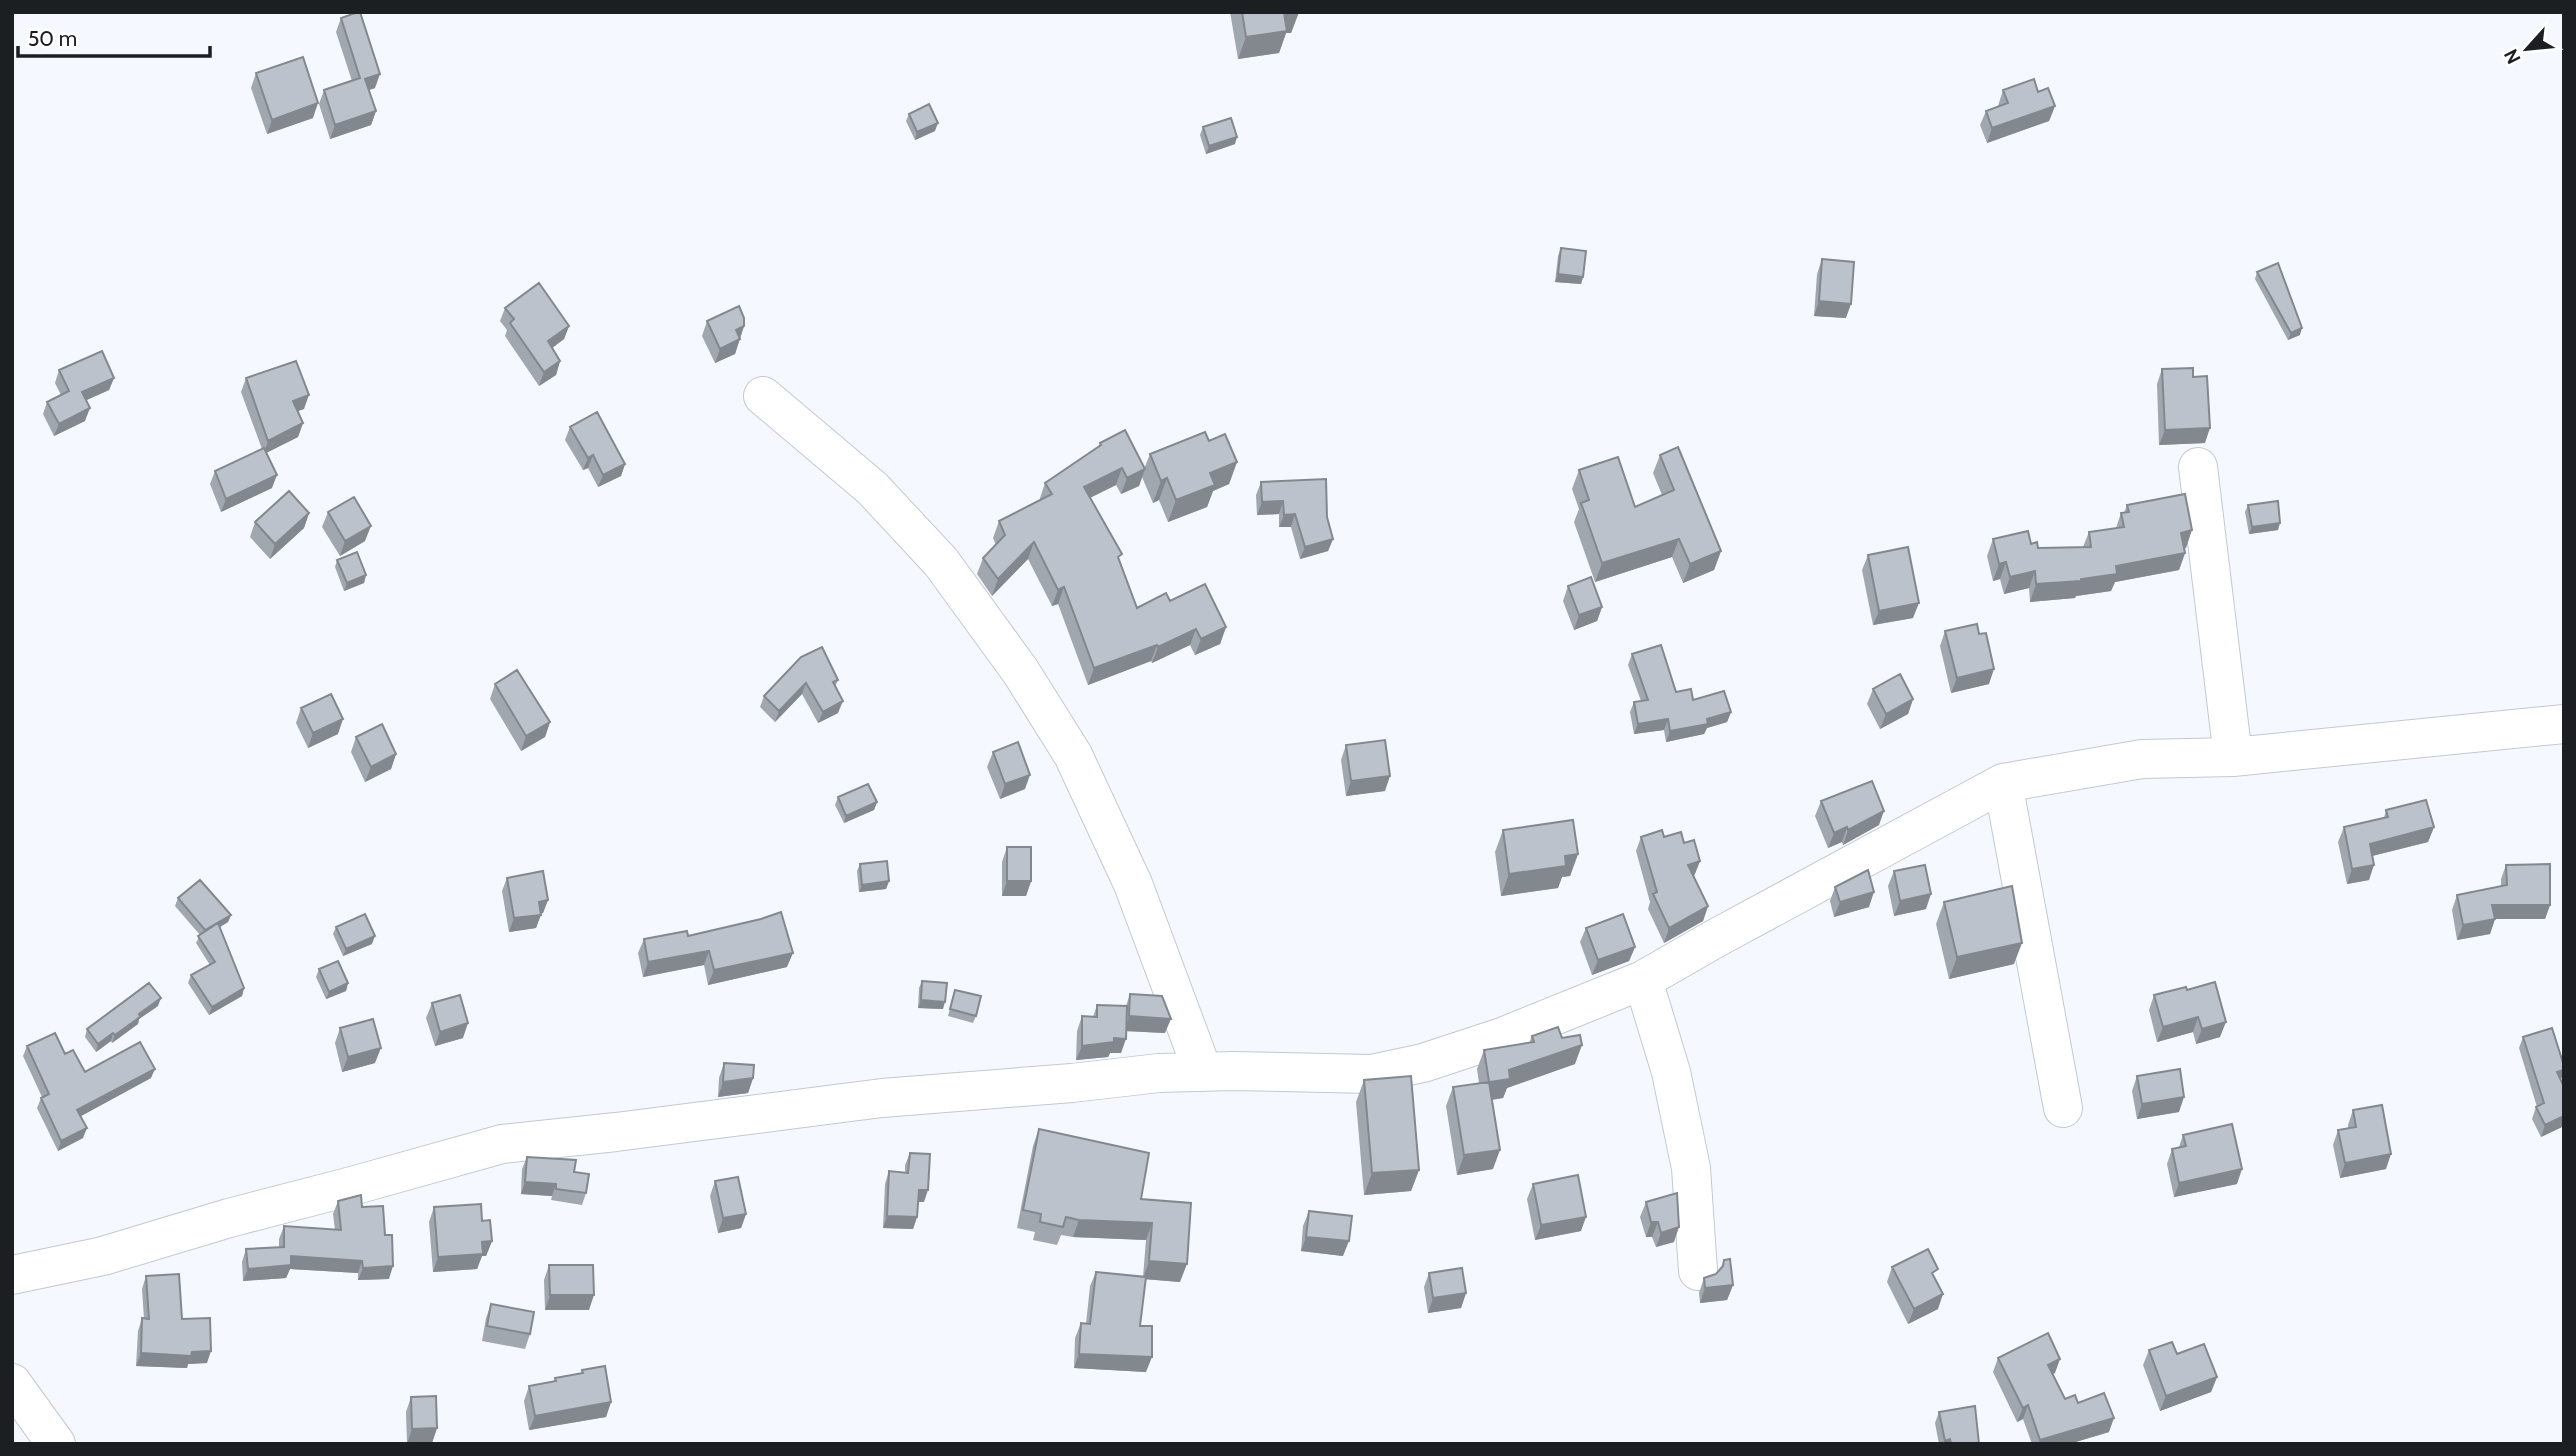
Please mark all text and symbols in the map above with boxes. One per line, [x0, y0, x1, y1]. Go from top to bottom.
scale bar [18, 14, 210, 58]
north arrow [2492, 14, 2562, 84]
text: 50 m [28, 26, 77, 51]
text: N [2499, 45, 2526, 68]

